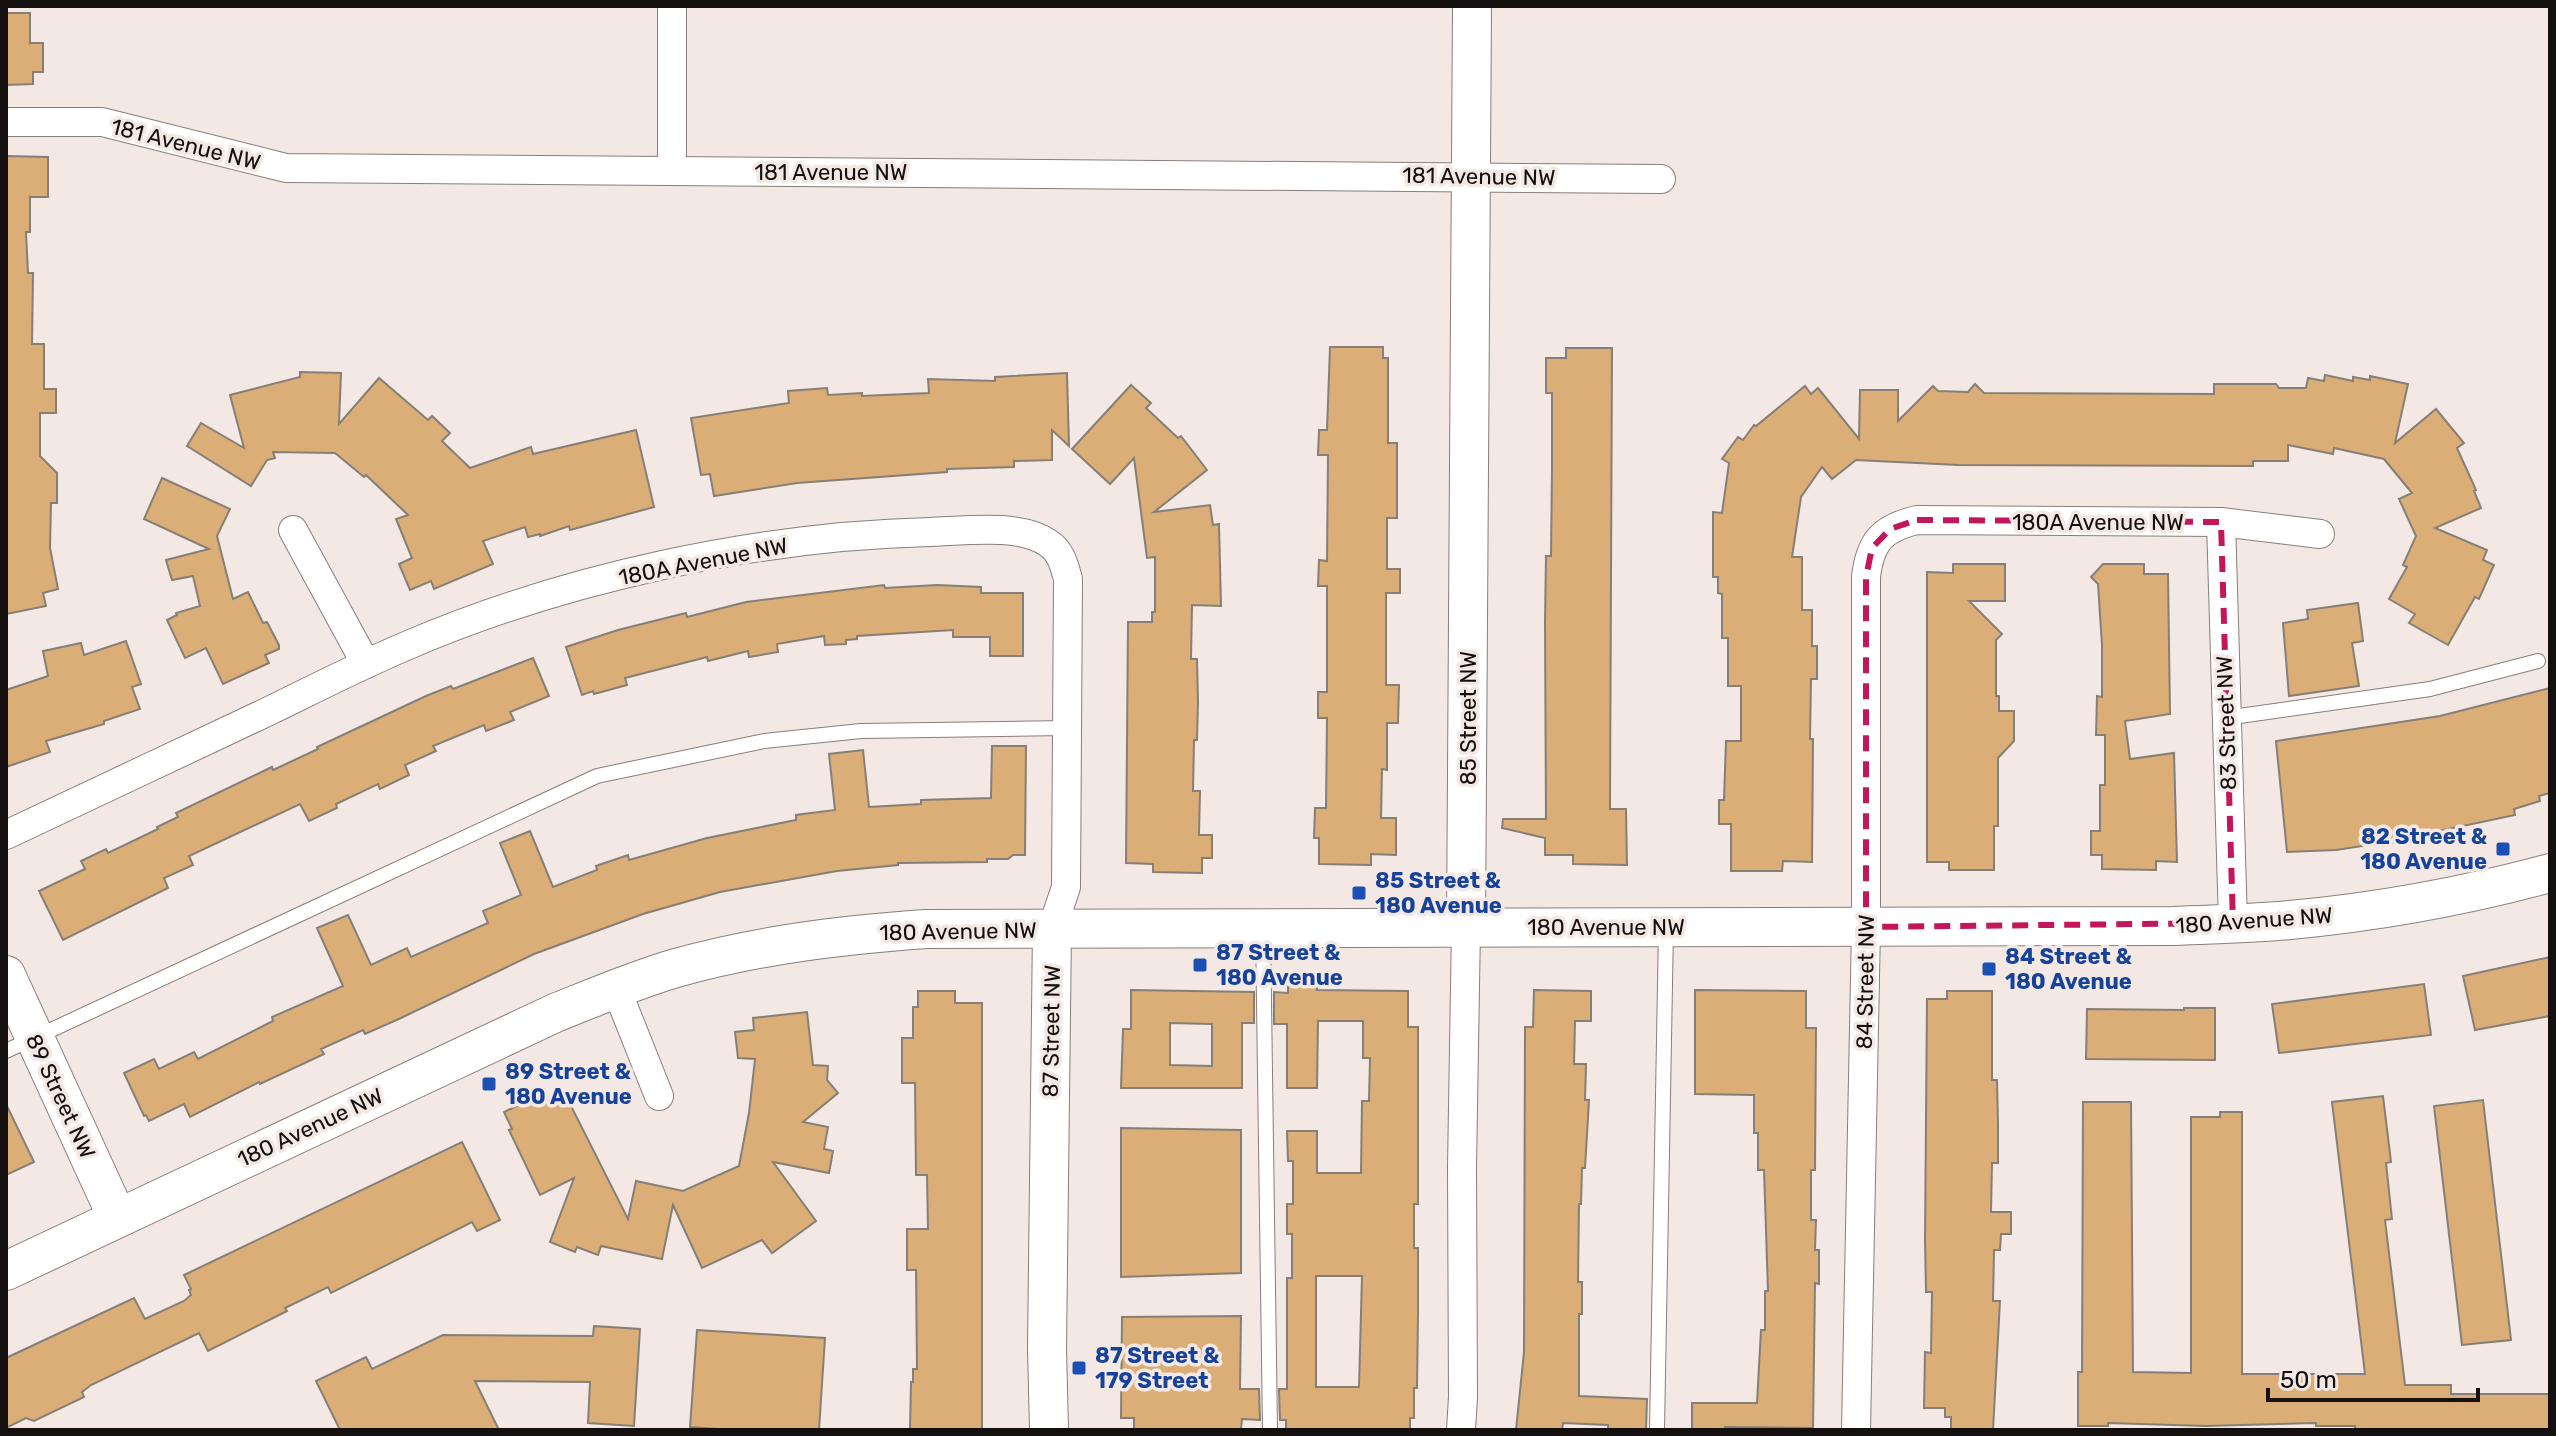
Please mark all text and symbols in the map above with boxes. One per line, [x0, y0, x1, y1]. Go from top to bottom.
street label: 181 Avenue NW [108, 113, 263, 176]
street label: 181 Avenue NW [755, 159, 908, 186]
street label: 181 Avenue NW [1402, 162, 1556, 191]
street label: 180A Avenue NW [2012, 509, 2184, 536]
street label: 180A Avenue NW [616, 532, 790, 591]
street label: 85 Street NW [1455, 651, 1482, 785]
street label: 83 Street NW [2211, 655, 2242, 791]
place label: 82 Street & 180 Avenue [2360, 823, 2487, 875]
marker: 82 Street & 180 Avenue [2494, 840, 2512, 858]
place label: 85 Street & 180 Avenue [1375, 867, 1502, 919]
marker: 85 Street & 180 Avenue [1350, 884, 1368, 902]
street label: 180 Avenue NW [2175, 902, 2334, 939]
street label: 180 Avenue NW [1527, 914, 1685, 941]
street label: 84 Street NW [1851, 914, 1880, 1050]
street label: 180 Avenue NW [879, 917, 1037, 946]
place label: 87 Street & 180 Avenue [1216, 939, 1343, 991]
place label: 84 Street & 180 Avenue [2005, 943, 2132, 995]
marker: 87 Street & 180 Avenue [1191, 956, 1209, 974]
marker: 84 Street & 180 Avenue [1980, 960, 1998, 978]
street label: 87 Street NW [1037, 964, 1066, 1098]
street label: 89 Street NW [20, 1030, 101, 1163]
place label: 89 Street & 180 Avenue [505, 1058, 632, 1110]
marker: 89 Street & 180 Avenue [480, 1075, 498, 1093]
street label: 180 Avenue NW [233, 1082, 387, 1173]
place label: 87 Street & 179 Street [1095, 1342, 1219, 1394]
scale bar [2268, 1352, 2478, 1402]
marker: 87 Street & 179 Street [1070, 1359, 1088, 1377]
text: 50 m [2280, 1366, 2337, 1394]

